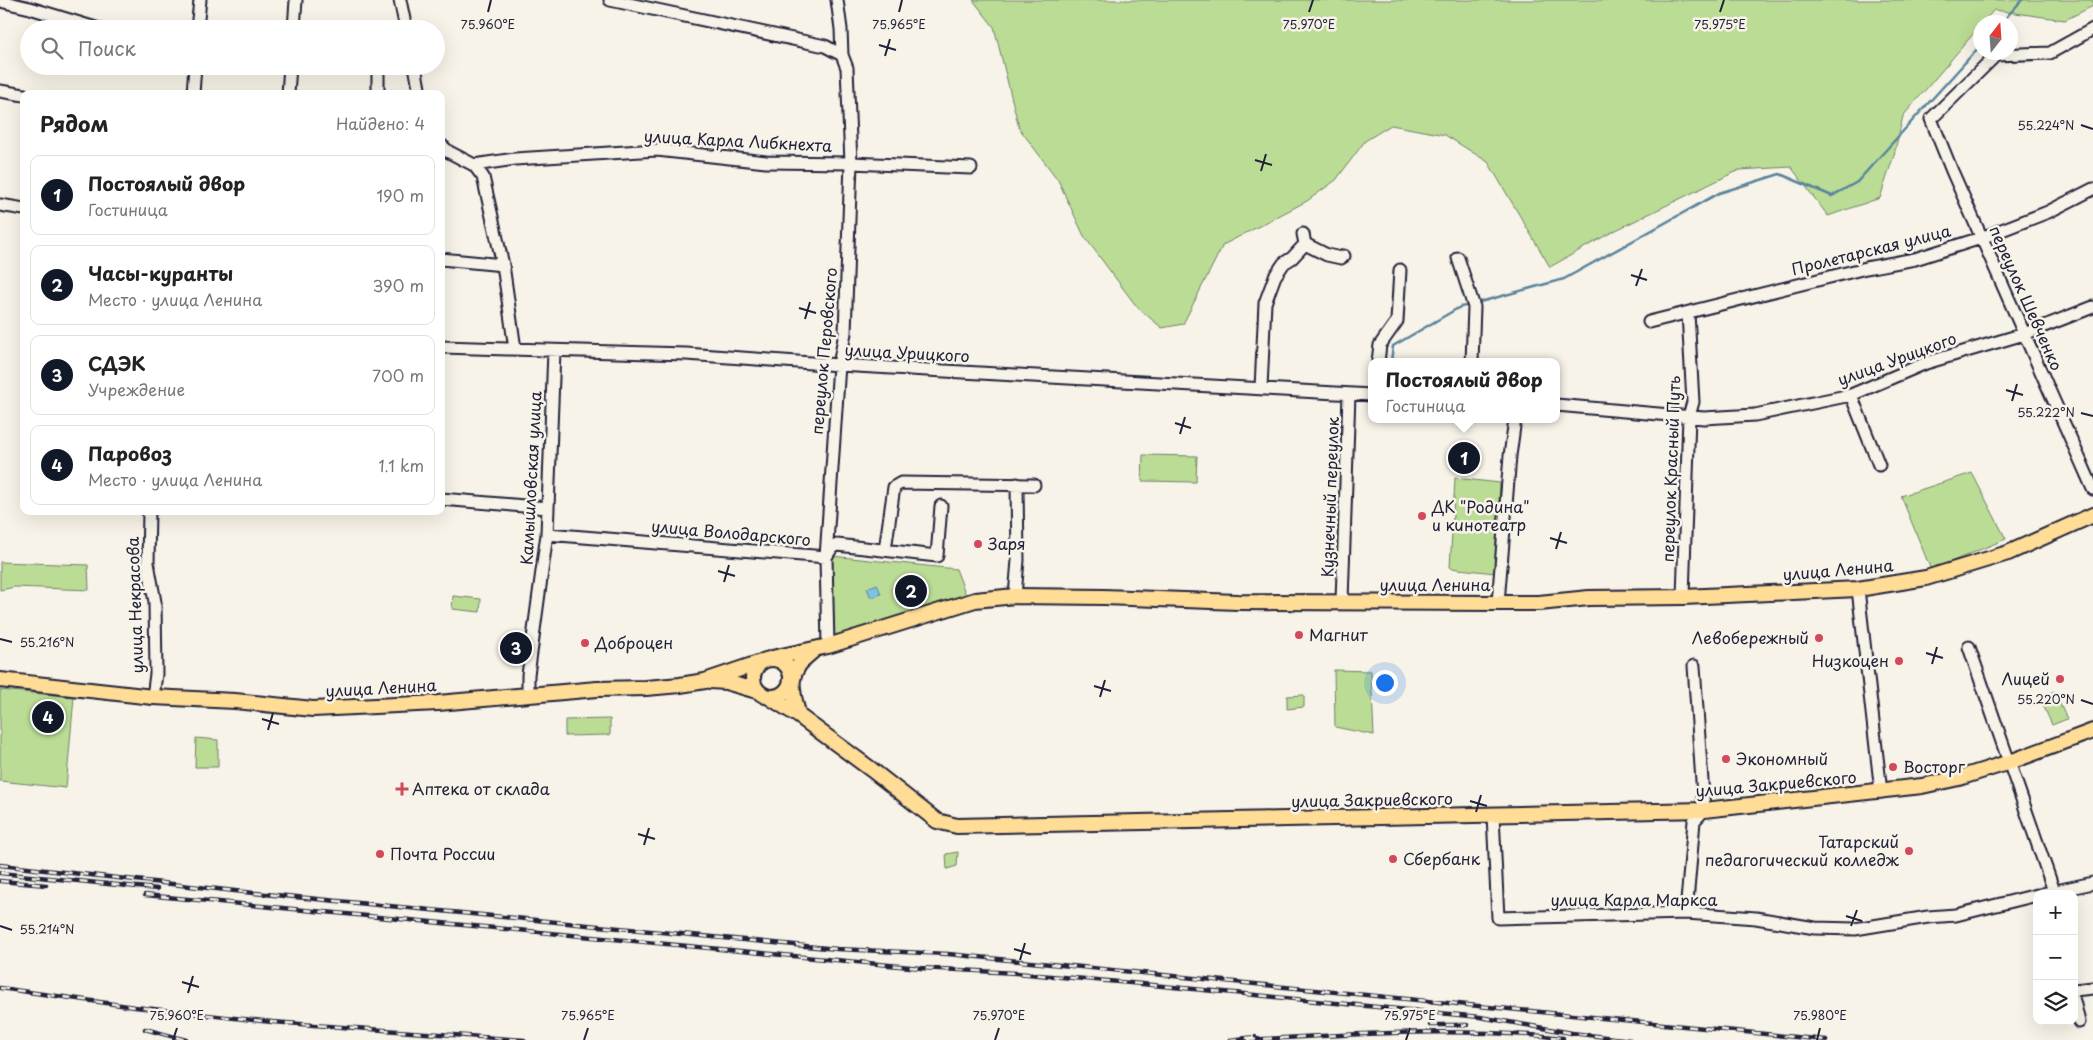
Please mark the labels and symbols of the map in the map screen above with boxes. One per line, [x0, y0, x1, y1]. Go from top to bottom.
text: 75.960°E [461, 15, 515, 33]
text: 75.965°E [872, 15, 926, 33]
text: 75.970°E [1283, 15, 1335, 33]
text: 75.975°E [1694, 15, 1746, 33]
north arrow [1973, 15, 2018, 60]
text: 55.224°N [2018, 116, 2074, 134]
street label: улица Карла Либкнехта [643, 123, 833, 157]
street label: Пролетарская улица [1789, 218, 1953, 280]
street label: переулок Шевченко [1984, 221, 2070, 374]
street label: переулок Перовского [804, 266, 842, 435]
street label: улица Урицкого [1834, 325, 1960, 391]
street label: улица Урицкого [844, 337, 970, 367]
street label: переулок Красный Путь [1655, 375, 1685, 563]
street label: Камышловская улица [513, 391, 547, 565]
text: 55.222°N [2017, 403, 2075, 421]
street label: Кузнечный переулок [1314, 416, 1344, 578]
pin: 1 [1448, 439, 1480, 477]
place label: ДК "Родина" и кинотеатр [1431, 494, 1530, 536]
marker: ДК "Родина" и кинотеатр [1416, 510, 1428, 522]
street label: улица Володарского [650, 513, 812, 551]
place label: Заря [988, 531, 1026, 555]
street label: улица Некрасова [120, 536, 148, 674]
marker: Заря [972, 538, 984, 550]
street label: улица Ленина [1782, 552, 1894, 586]
pin: 2 [895, 572, 927, 610]
street label: улица Ленина [1379, 572, 1491, 596]
place label: Магнит [1309, 622, 1369, 646]
place label: Левобережный [1692, 625, 1809, 649]
pin: 3 [500, 629, 532, 667]
marker: Магнит [1293, 629, 1305, 641]
place label: Доброцен [594, 630, 673, 654]
marker: Левобережный [1813, 632, 1825, 644]
text: 55.216°N [20, 633, 74, 651]
marker: Доброцен [579, 637, 591, 649]
place label: Низкоцен [1812, 648, 1889, 672]
marker: Низкоцен [1893, 655, 1905, 667]
place label: Лицей [2001, 666, 2050, 690]
your location [1372, 670, 1398, 696]
street label: улица Ленина [325, 672, 437, 702]
marker: Лицей [2054, 673, 2066, 685]
text: 55.220°N [2017, 690, 2075, 708]
pin: 4 [32, 698, 64, 736]
place label: Экономный [1736, 746, 1828, 770]
marker: Экономный [1720, 753, 1732, 765]
place label: Восторг [1903, 754, 1966, 778]
marker: Восторг [1887, 761, 1899, 773]
street label: улица Закриевского [1694, 764, 1858, 802]
place label: Аптека от склада [412, 776, 550, 800]
marker: Аптека от склада [396, 783, 408, 795]
street label: улица Закриевского [1291, 786, 1453, 812]
place label: Татарский педагогический колледж [1705, 829, 1900, 871]
place label: Почта России [390, 841, 495, 865]
marker: Татарский педагогический колледж [1903, 845, 1915, 857]
place label: Сбербанк [1403, 846, 1481, 870]
marker: Почта России [374, 848, 386, 860]
marker: Сбербанк [1387, 853, 1399, 865]
street label: улица Карла Маркса [1551, 887, 1717, 911]
text: 55.214°N [20, 920, 74, 938]
text: 75.960°E [150, 1006, 204, 1024]
text: 75.965°E [561, 1006, 615, 1024]
text: 75.970°E [973, 1006, 1025, 1024]
text: 75.975°E [1384, 1006, 1436, 1024]
text: 75.980°E [1793, 1006, 1847, 1024]

